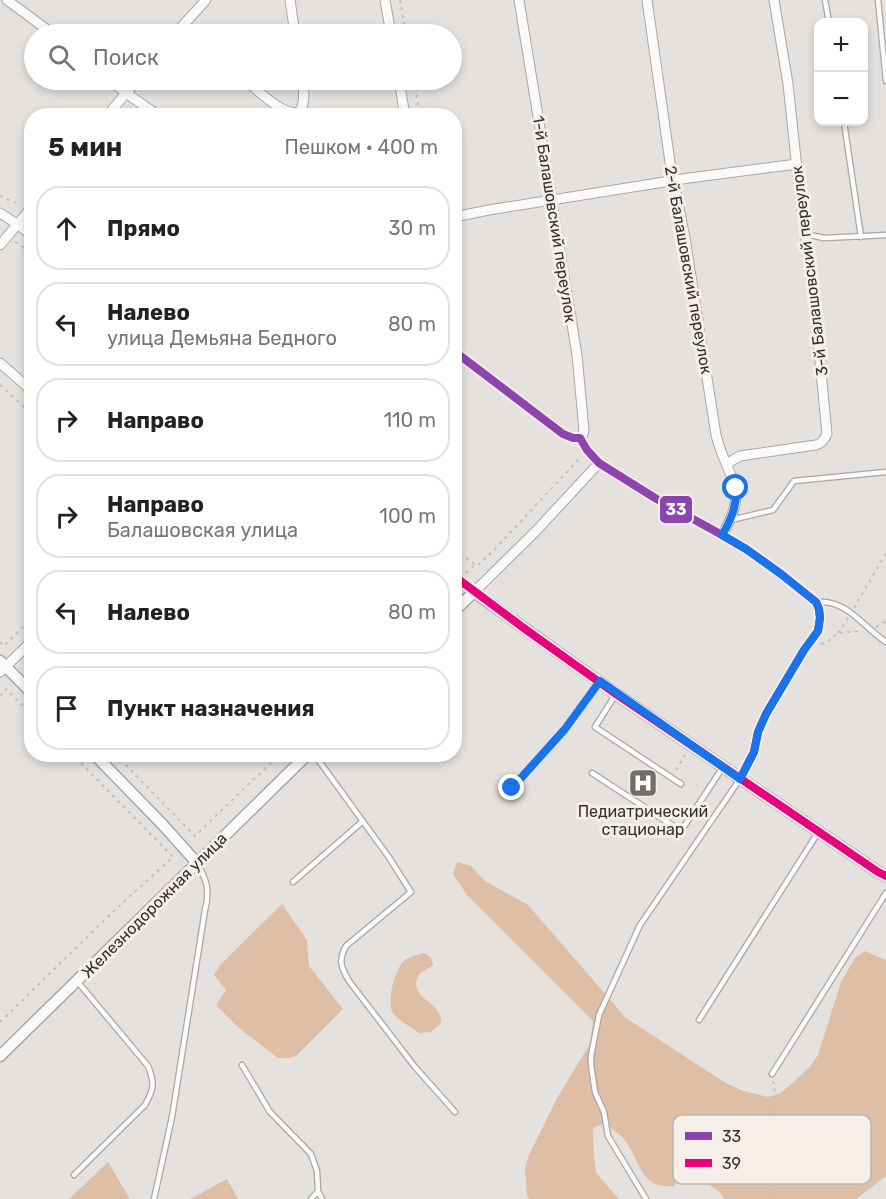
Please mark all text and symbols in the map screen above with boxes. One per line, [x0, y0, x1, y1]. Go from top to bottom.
map controls [814, 18, 868, 126]
button: + [814, 18, 868, 72]
search box [24, 24, 462, 90]
icon: search [45, 41, 78, 74]
text: Поиск [93, 44, 159, 71]
button: − [814, 72, 868, 126]
street label: 1-й Балашовский переулок [529, 114, 580, 324]
text: 5 мин [48, 132, 122, 163]
text: Пешком · 400 m [285, 135, 438, 159]
street label: 2-й Балашовский переулок [661, 164, 716, 376]
street label: 3-й Балашовский переулок [787, 164, 832, 377]
icon: ahead [50, 212, 83, 245]
text: Прямо [107, 215, 180, 242]
text: 30 m [389, 216, 436, 240]
text: Налево [107, 299, 190, 326]
icon: left [50, 308, 83, 341]
text: 80 m [388, 312, 436, 336]
text: улица Демьяна Бедного [107, 326, 337, 350]
icon: right [50, 404, 83, 437]
text: Направо [107, 407, 204, 434]
text: 110 m [384, 408, 436, 432]
route start [722, 474, 748, 500]
text: Направо [107, 491, 204, 518]
line badge: 33 [659, 495, 693, 524]
icon: right [50, 500, 83, 533]
text: 33 [665, 500, 687, 519]
text: 100 m [379, 504, 436, 528]
text: Балашовская улица [107, 518, 298, 542]
icon: left [50, 596, 83, 629]
text: Налево [107, 599, 190, 626]
text: 80 m [388, 600, 436, 624]
icon: arrive [50, 692, 83, 725]
text: Пункт назначения [107, 695, 315, 722]
hospital icon: Педиатрический стационар [627, 767, 659, 799]
route end [498, 774, 524, 800]
place label: Педиатрический стационар [578, 802, 708, 839]
street label: Железнодорожная улица [78, 829, 231, 982]
legend [673, 1115, 871, 1184]
text: 33 [722, 1127, 741, 1146]
text: 39 [722, 1154, 741, 1173]

